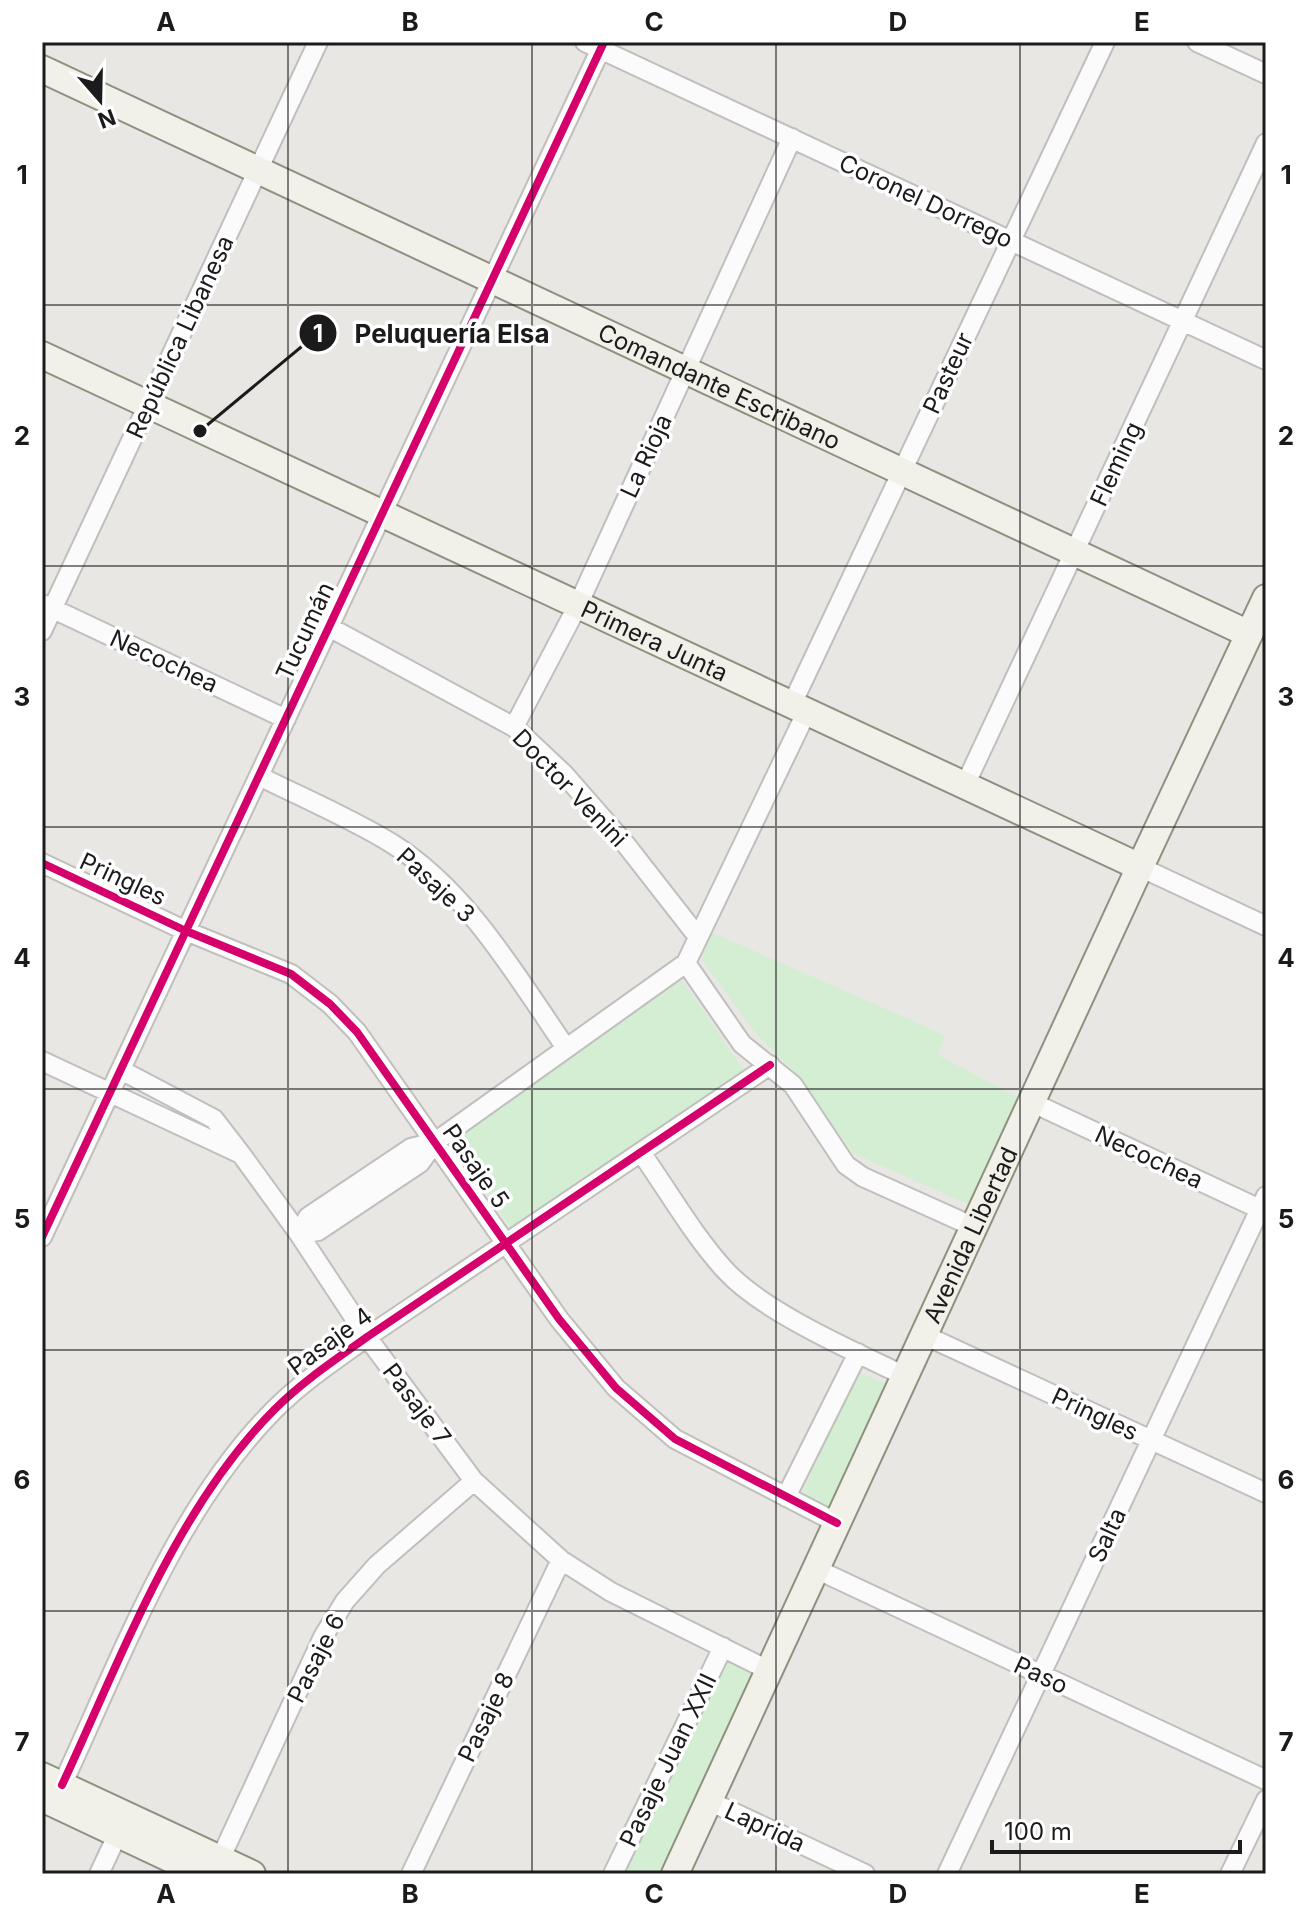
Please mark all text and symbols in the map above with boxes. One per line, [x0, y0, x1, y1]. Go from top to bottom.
text: A [156, 6, 176, 37]
text: B [401, 6, 419, 37]
text: C [644, 6, 664, 37]
text: D [889, 6, 907, 37]
text: E [1134, 6, 1150, 37]
north arrow [60, 60, 140, 140]
text: N [95, 104, 119, 134]
street label: Coronel Dorrego [834, 148, 1018, 254]
text: 1 [16, 159, 28, 190]
text: 1 [1280, 159, 1292, 190]
street label: República Libanesa [120, 231, 240, 443]
callout: Peluquería Elsa [298, 308, 565, 358]
street label: Comandante Escribano [594, 317, 845, 455]
text: Peluquería Elsa [355, 318, 550, 349]
text: 1 [313, 319, 323, 348]
street label: Pasteur [917, 328, 979, 418]
street label: La Rioja [614, 410, 678, 502]
street label: Fleming [1084, 417, 1148, 511]
text: 2 [14, 420, 30, 451]
text: 2 [1278, 420, 1294, 451]
street label: Tucumán [270, 578, 340, 684]
street label: Primera Junta [577, 594, 733, 687]
street label: Necochea [105, 623, 223, 699]
text: 3 [14, 681, 30, 712]
text: 3 [1278, 681, 1294, 712]
street label: Doctor Venini [507, 723, 633, 853]
street label: Pasaje 3 [391, 842, 481, 928]
street label: Pringles [75, 846, 171, 912]
text: 4 [13, 942, 31, 973]
text: 4 [1277, 942, 1295, 973]
street label: Pasaje 5 [437, 1118, 515, 1214]
street label: Necochea [1090, 1119, 1208, 1195]
street label: Avenida Libertad [917, 1142, 1023, 1327]
text: 5 [14, 1203, 30, 1234]
text: 5 [1278, 1203, 1294, 1234]
street label: Pasaje 4 [282, 1301, 378, 1381]
street label: Pasaje 7 [377, 1357, 457, 1451]
street label: Pringles [1047, 1381, 1143, 1447]
text: 6 [14, 1464, 30, 1495]
text: 6 [1278, 1464, 1294, 1495]
street label: Salta [1082, 1503, 1132, 1567]
street label: Pasaje 6 [281, 1608, 351, 1708]
street label: Paso [1010, 1650, 1072, 1700]
street label: Pasaje 8 [452, 1667, 520, 1767]
street label: Pasaje Juan XXII [613, 1669, 723, 1851]
text: 7 [14, 1726, 30, 1757]
text: 7 [1278, 1726, 1294, 1757]
street label: Laprida [720, 1796, 810, 1858]
scale bar [992, 1804, 1240, 1854]
text: 100 m [1004, 1817, 1072, 1846]
text: A [156, 1878, 176, 1909]
text: B [401, 1878, 419, 1909]
text: C [644, 1878, 664, 1909]
text: D [889, 1878, 907, 1909]
text: E [1134, 1878, 1150, 1909]

